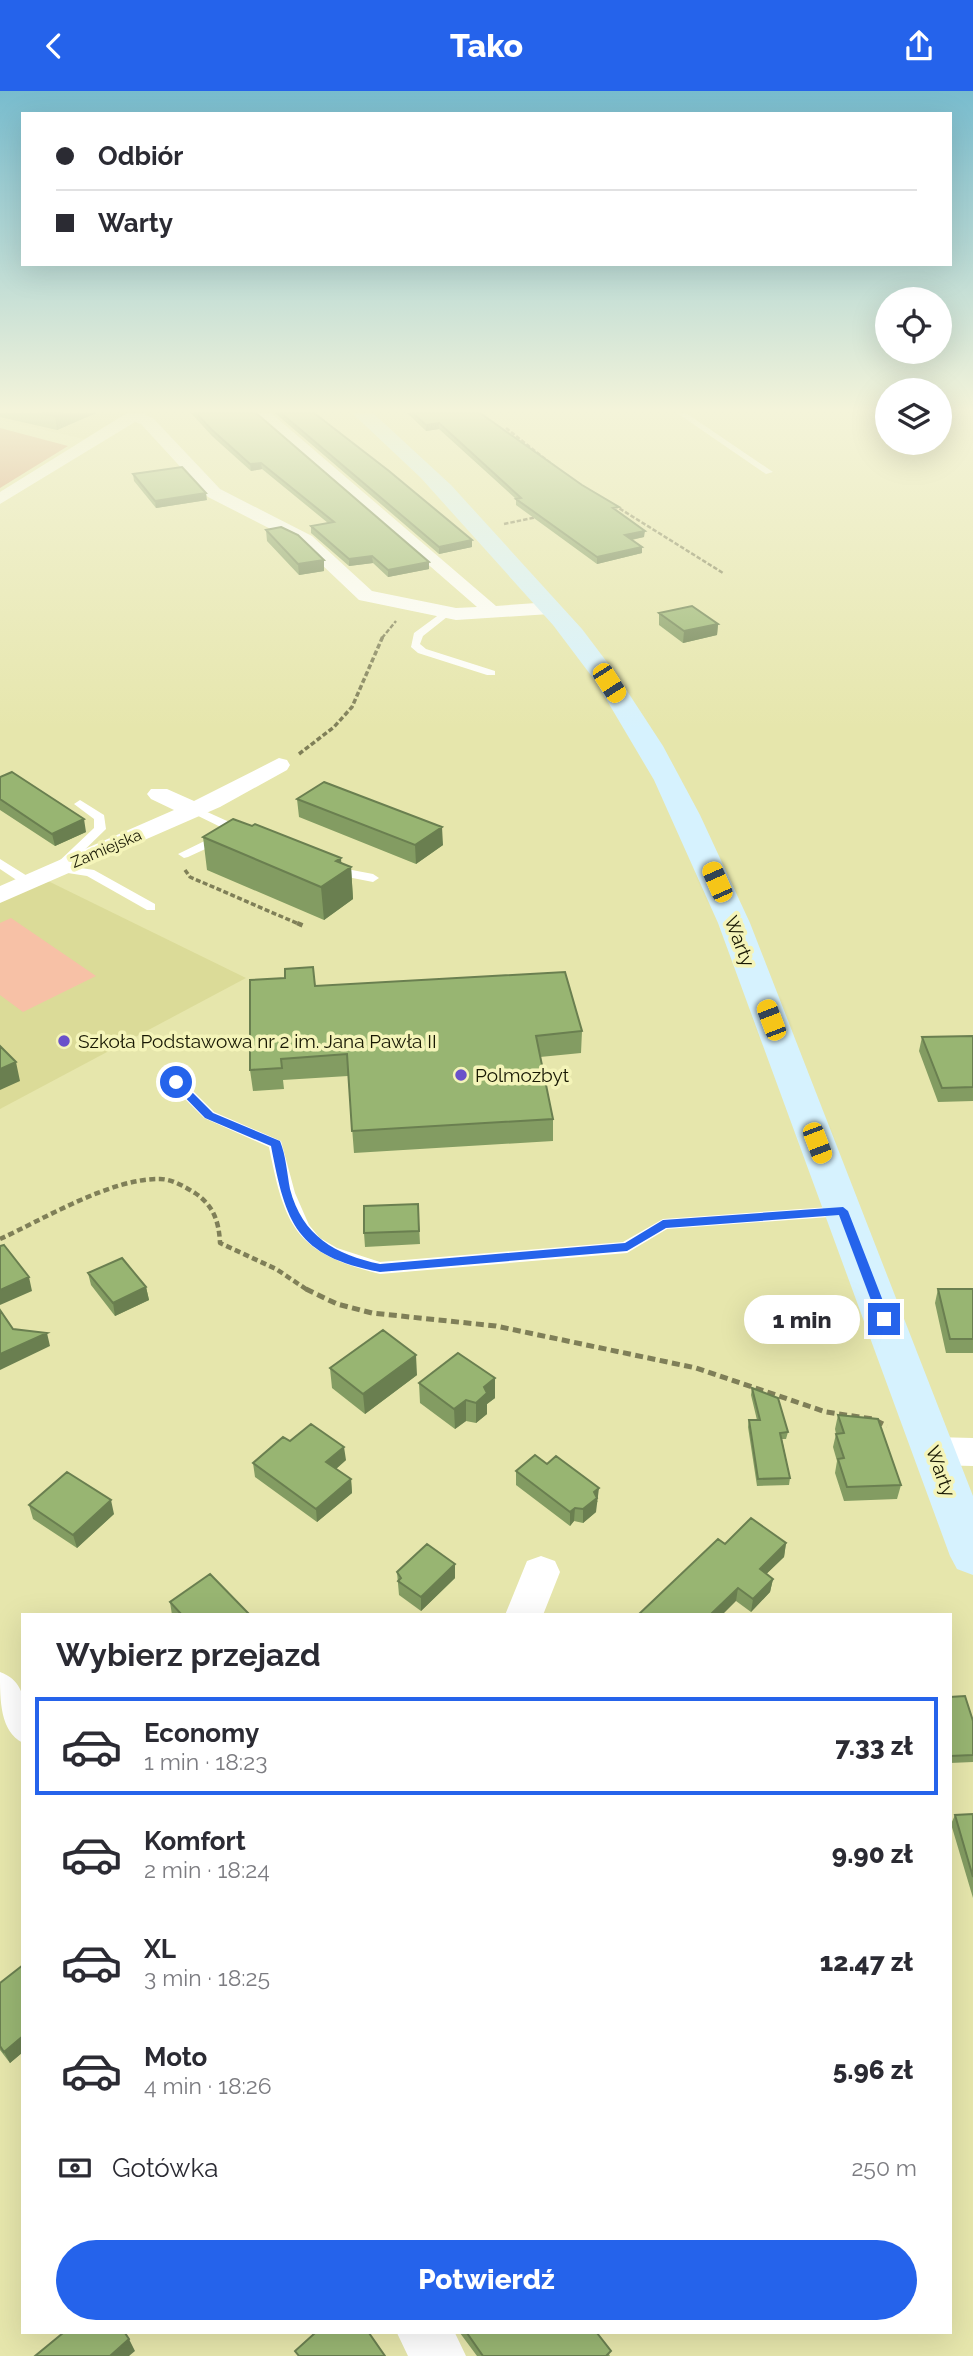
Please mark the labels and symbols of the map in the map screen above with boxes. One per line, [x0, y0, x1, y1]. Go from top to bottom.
car [589, 660, 630, 706]
street label: Zamiejska [68, 825, 144, 872]
car [699, 859, 736, 905]
street label: Warty [720, 913, 760, 969]
car [754, 997, 789, 1043]
place label: Szkoła Podstawowa nr 2 im. Jana Pawła II [78, 1030, 437, 1052]
marker: Szkoła Podstawowa nr 2 im. Jana Pawła II [56, 1033, 72, 1049]
place label: Polmozbyt [475, 1064, 570, 1086]
route start [160, 1066, 192, 1098]
marker: Polmozbyt [453, 1067, 469, 1083]
car [800, 1120, 835, 1166]
callout: 1 min [744, 1295, 860, 1343]
route end [868, 1303, 900, 1335]
street label: Warty [922, 1443, 960, 1499]

